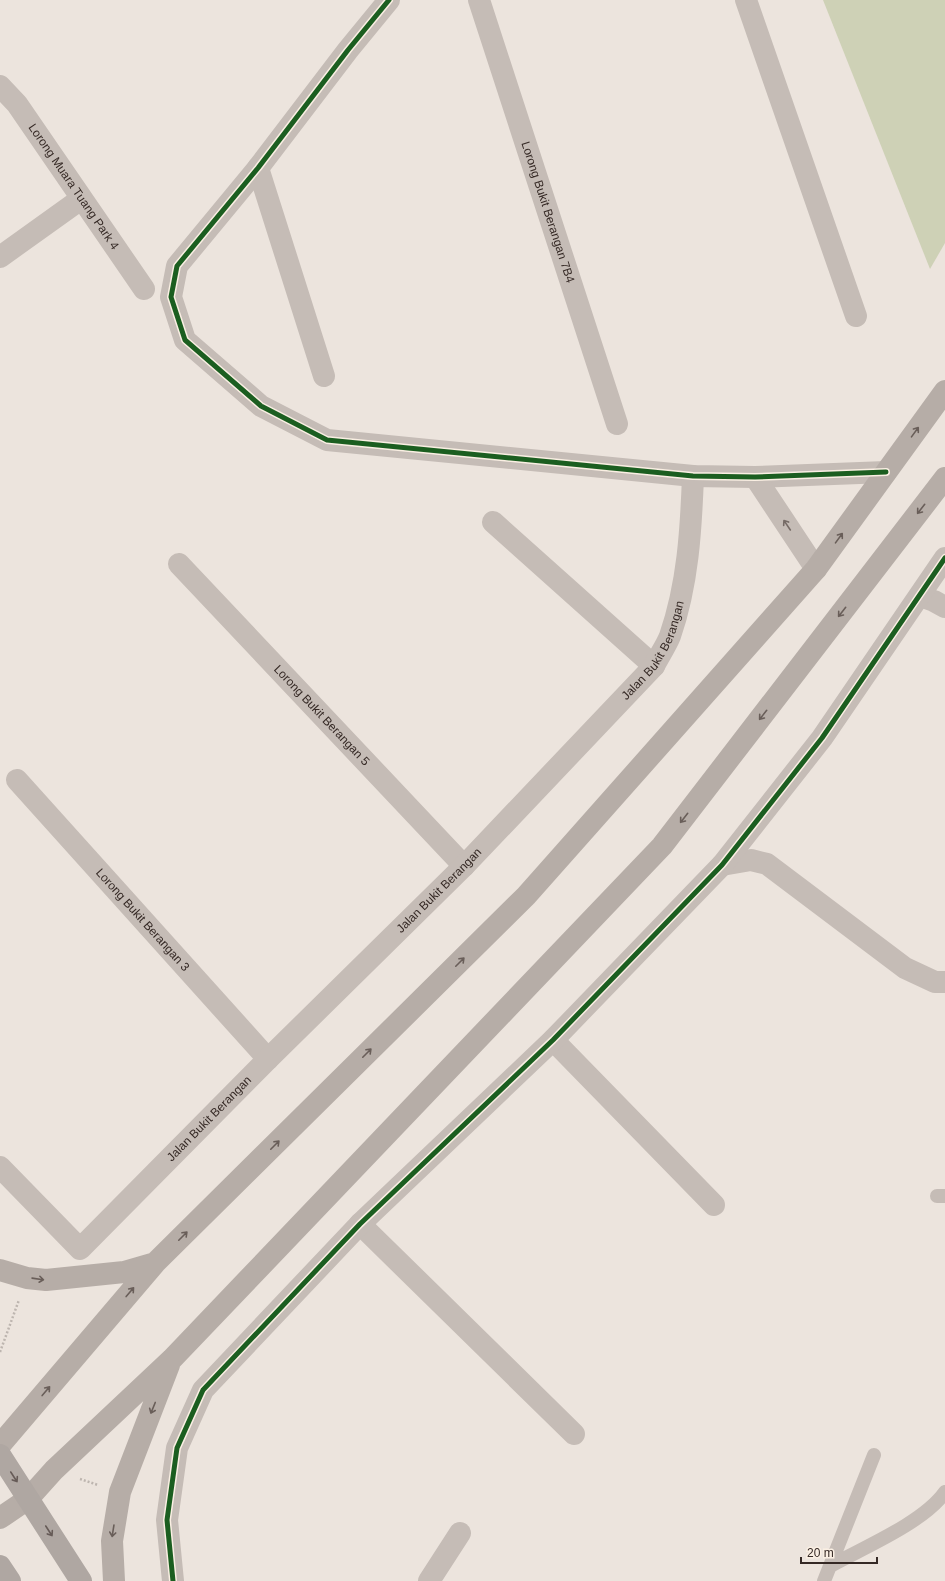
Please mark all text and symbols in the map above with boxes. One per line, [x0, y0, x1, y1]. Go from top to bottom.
street label: Lorong Muara Tuang Park 4 [26, 121, 122, 253]
street label: Lorong Bukit Berangan 7B4 [519, 140, 578, 285]
one-way arrow [911, 427, 919, 438]
one-way arrow [917, 503, 926, 514]
one-way arrow [783, 520, 791, 531]
one-way arrow [835, 532, 843, 543]
street label: Jalan Bukit Berangan [619, 599, 687, 703]
one-way arrow [838, 606, 846, 617]
street label: Lorong Bukit Berangan 5 [271, 662, 373, 769]
one-way arrow [759, 709, 767, 720]
one-way arrow [679, 813, 688, 824]
street label: Jalan Bukit Berangan [393, 845, 484, 936]
street label: Lorong Bukit Berangan 3 [93, 866, 193, 974]
one-way arrow [455, 957, 465, 967]
one-way arrow [362, 1048, 372, 1058]
street label: Jalan Bukit Berangan [164, 1073, 254, 1164]
one-way arrow [270, 1140, 280, 1150]
one-way arrow [178, 1231, 188, 1241]
one-way arrow [31, 1275, 44, 1283]
one-way arrow [126, 1287, 135, 1298]
one-way arrow [42, 1386, 51, 1397]
one-way arrow [148, 1402, 156, 1414]
one-way arrow [10, 1471, 18, 1482]
one-way arrow [109, 1524, 117, 1537]
one-way arrow [46, 1525, 54, 1537]
scale bar [801, 1539, 877, 1565]
text: 20 m [807, 1546, 834, 1560]

